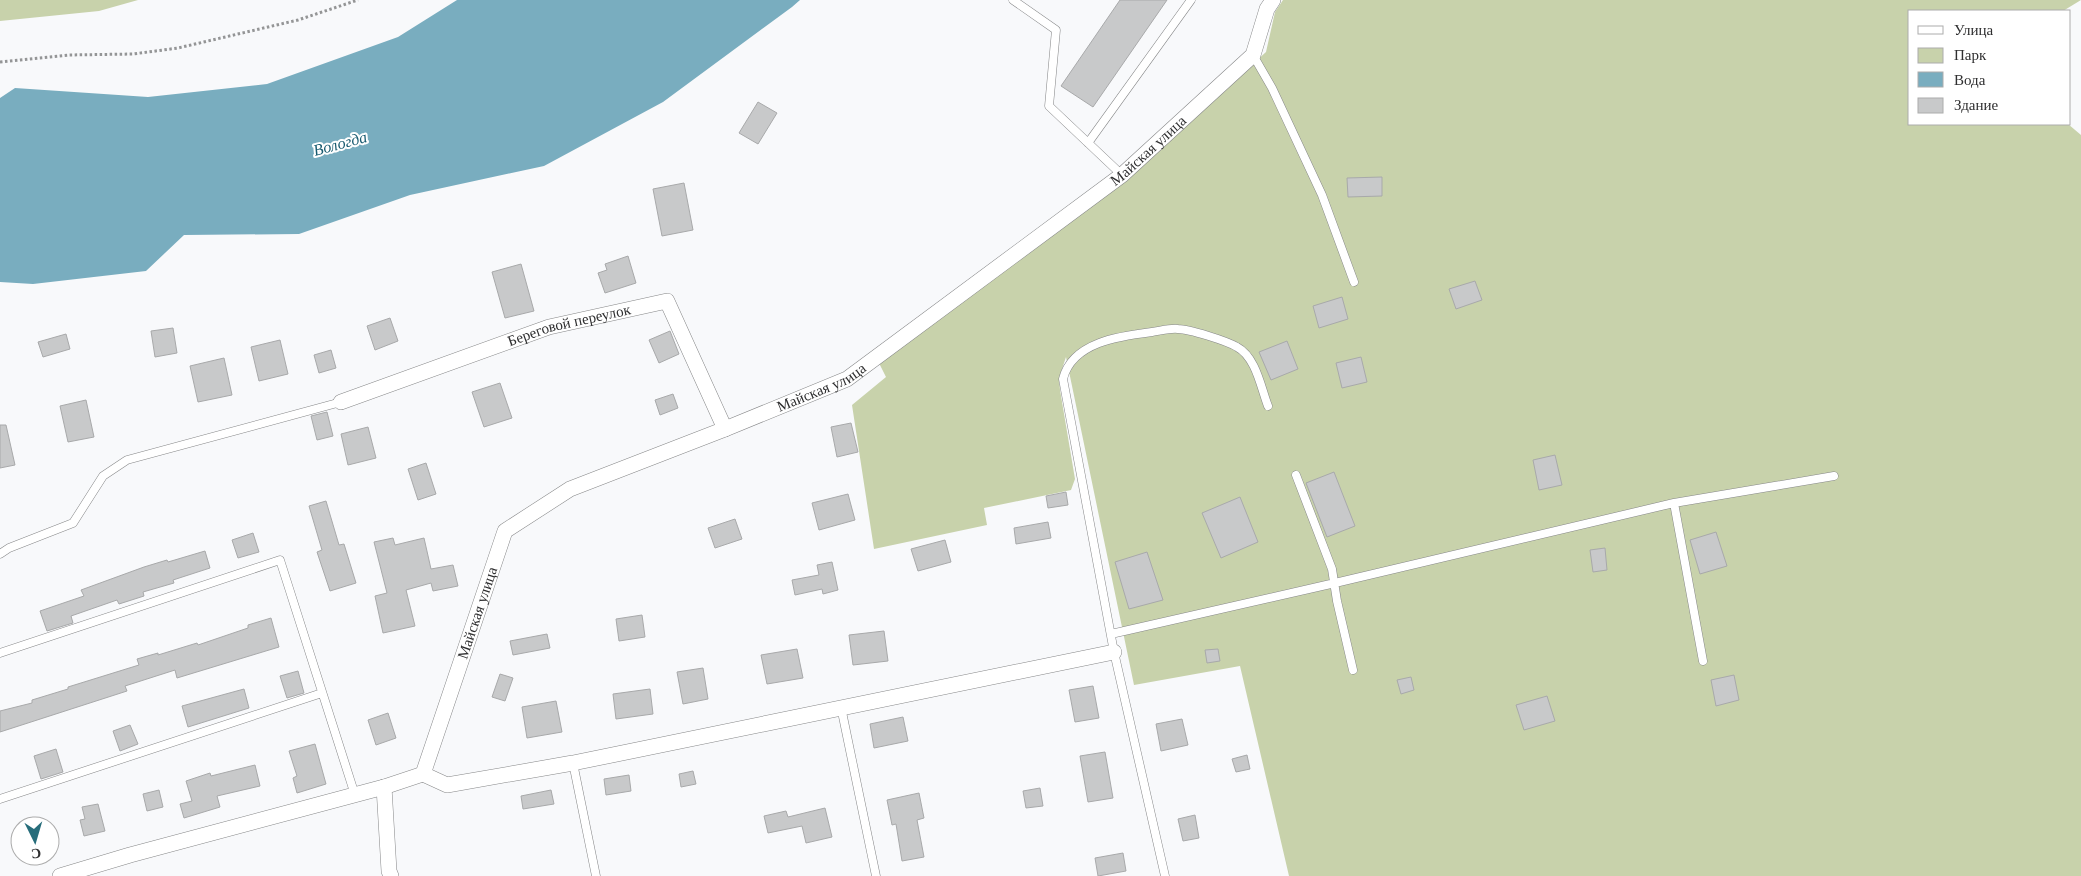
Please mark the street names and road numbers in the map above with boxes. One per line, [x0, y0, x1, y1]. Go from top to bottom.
street label: Майская улица [1107, 112, 1189, 189]
street label: Береговой переулок [505, 301, 633, 349]
street label: Майская улица [775, 360, 869, 415]
street label: Майская улица [454, 564, 500, 661]

